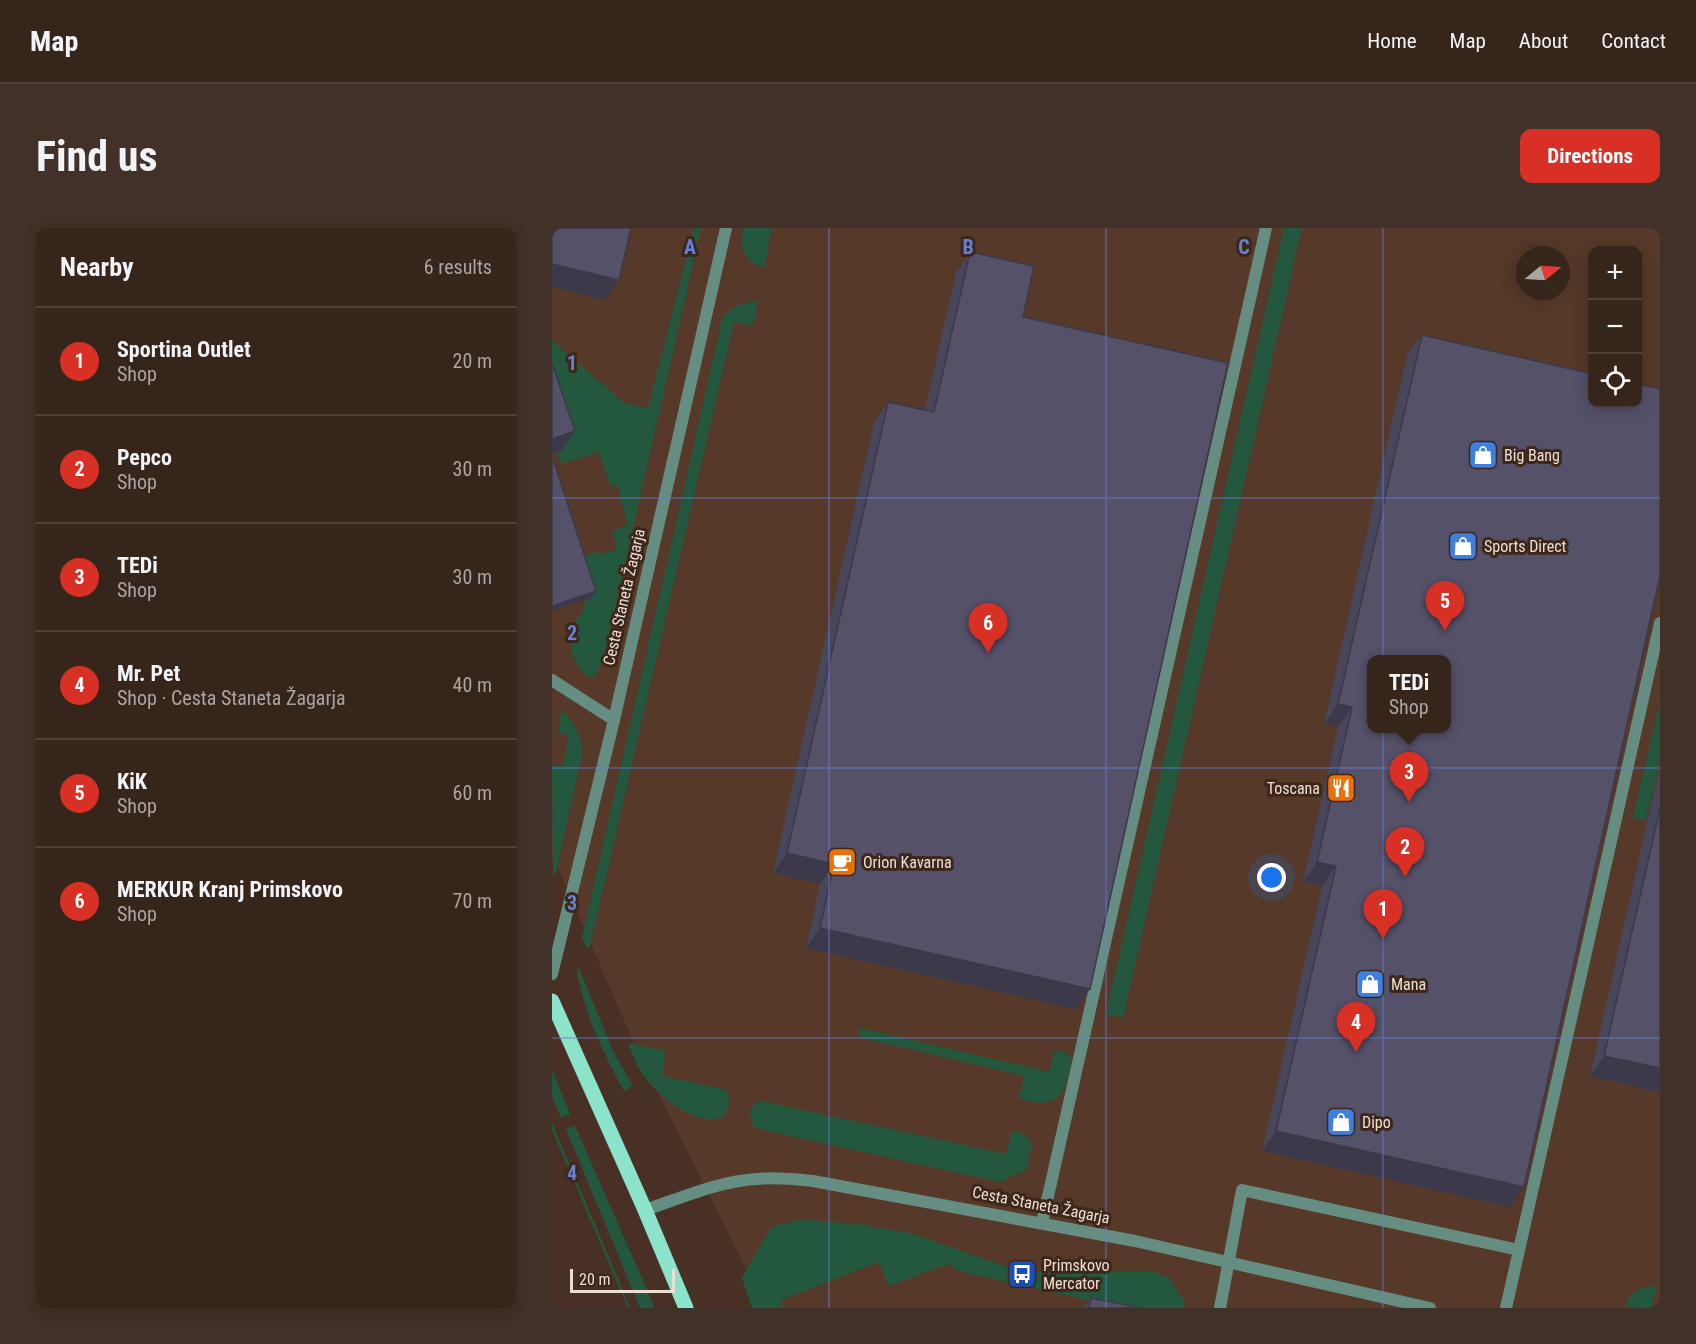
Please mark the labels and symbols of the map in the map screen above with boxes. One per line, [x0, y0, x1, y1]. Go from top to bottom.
text: A [684, 235, 696, 259]
text: B [962, 235, 974, 259]
text: C [1238, 235, 1250, 259]
north arrow [1516, 246, 1570, 300]
text: 1 [567, 351, 577, 375]
shop icon: Big Bang [1467, 439, 1499, 471]
place label: Big Bang [1504, 446, 1560, 465]
street label: Cesta Staneta Žagarja [599, 527, 649, 667]
shop icon: Sports Direct [1447, 530, 1479, 562]
place label: Sports Direct [1484, 537, 1567, 556]
pin: 5 [1426, 582, 1464, 631]
pin: 6 [968, 604, 1008, 653]
text: 2 [567, 621, 577, 645]
pin: 3 [1390, 752, 1428, 802]
restaurant icon: Toscana [1325, 772, 1357, 804]
place label: Toscana [1267, 779, 1320, 798]
pin: 2 [1386, 828, 1424, 877]
cafe icon: Orion Kavarna [826, 846, 858, 878]
place label: Orion Kavarna [863, 853, 952, 872]
your location [1257, 863, 1286, 892]
pin: 1 [1364, 890, 1402, 939]
text: 3 [567, 891, 577, 915]
shop icon: Mana [1354, 968, 1386, 1000]
place label: Mana [1391, 975, 1426, 994]
pin: 4 [1336, 1002, 1376, 1052]
shop icon: Dipo [1325, 1106, 1357, 1138]
place label: Dipo [1362, 1113, 1391, 1132]
text: 4 [567, 1161, 577, 1185]
street label: Cesta Staneta Žagarja [971, 1182, 1111, 1228]
place label: Primskovo Mercator [1043, 1256, 1110, 1293]
bus stop icon: Primskovo Mercator [1006, 1258, 1038, 1290]
scale bar [570, 1266, 675, 1294]

